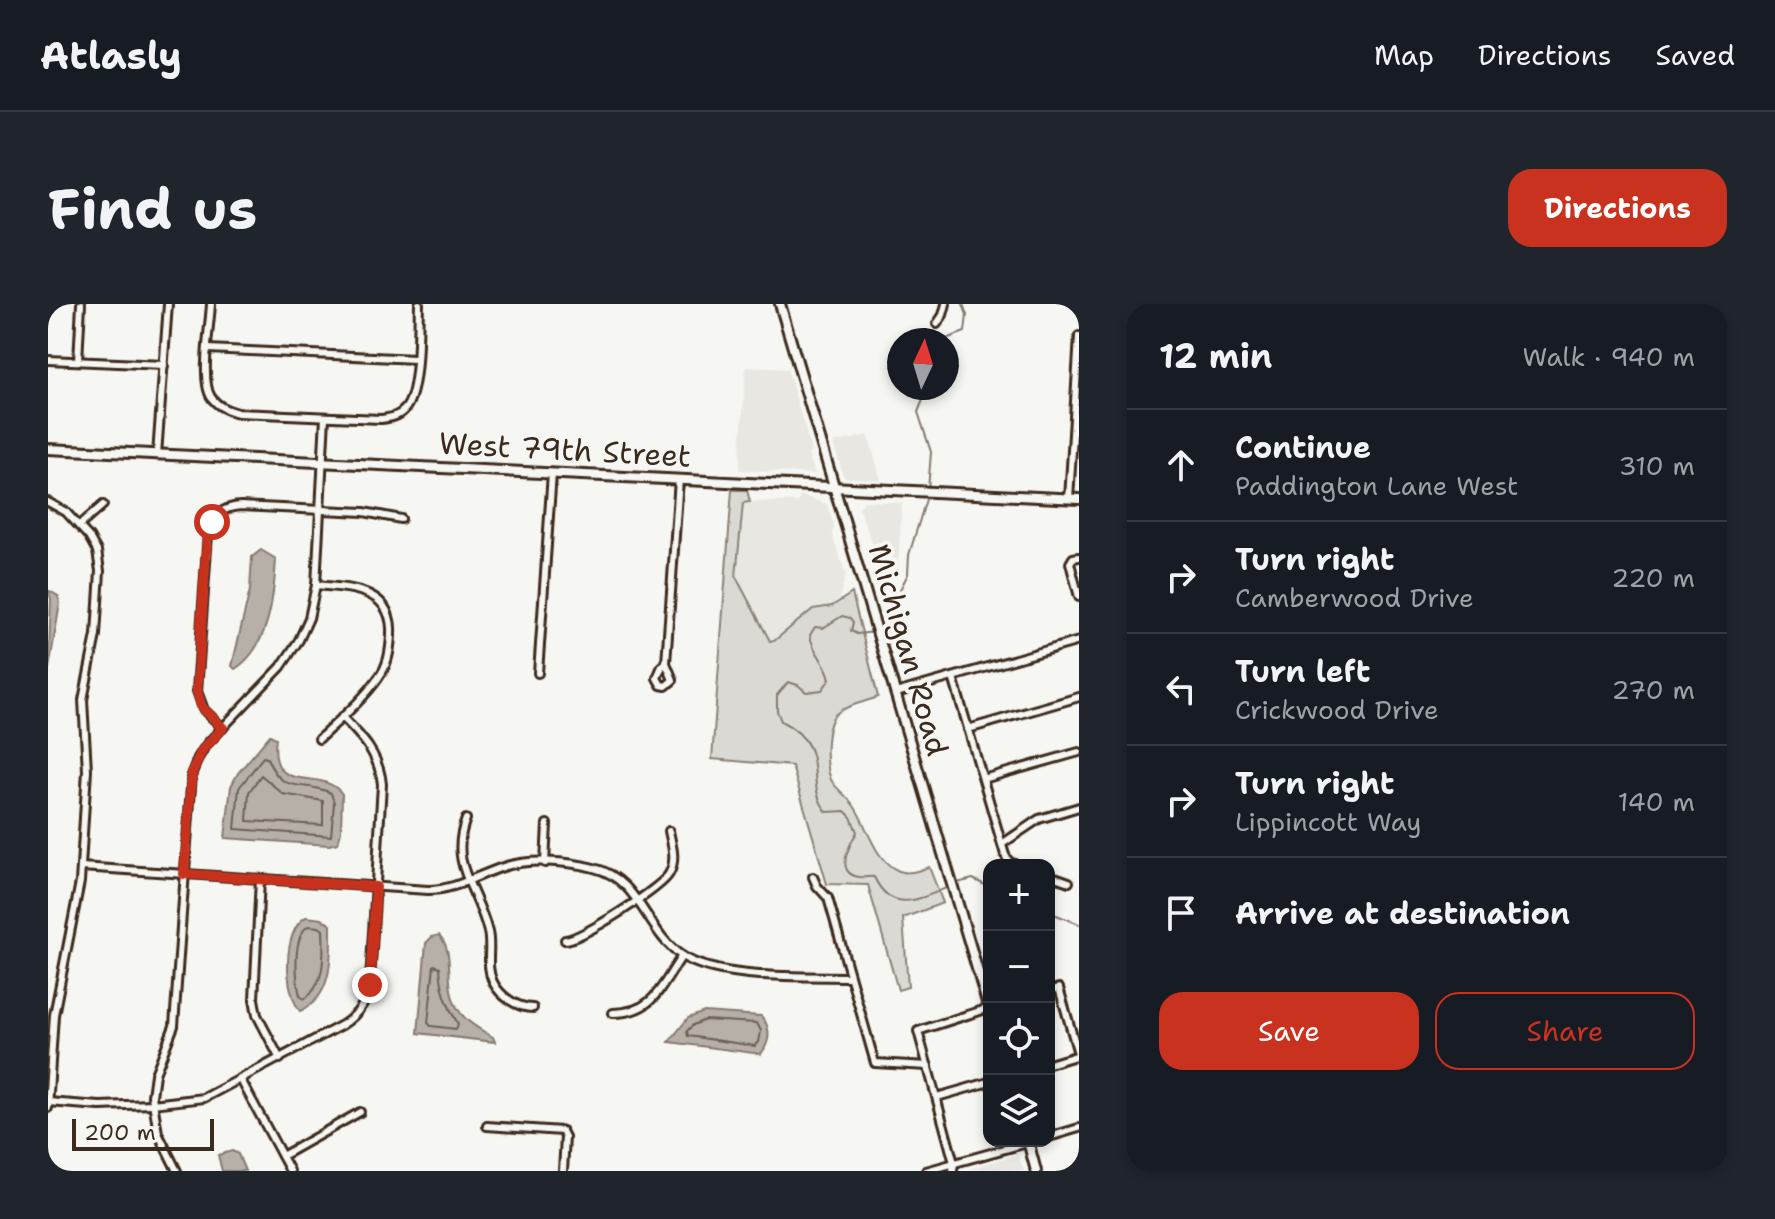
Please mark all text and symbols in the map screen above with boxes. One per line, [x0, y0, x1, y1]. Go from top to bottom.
text: Atlasly [40, 30, 182, 81]
text: Map [1374, 36, 1434, 74]
text: Directions [1478, 36, 1612, 74]
text: Saved [1656, 36, 1735, 74]
button: Directions [1508, 169, 1727, 247]
text: Find us [48, 171, 257, 246]
north arrow [887, 328, 959, 400]
text: 12 min [1159, 333, 1272, 379]
text: Walk · 940 m [1523, 339, 1695, 374]
street label: West 79th Street [438, 422, 692, 477]
text: Continue [1235, 427, 1371, 468]
icon: ahead [1159, 443, 1203, 487]
text: 310 m [1619, 448, 1695, 483]
text: Paddington Lane West [1235, 468, 1518, 503]
route start [194, 504, 230, 540]
street label: Michigan Road [859, 539, 958, 761]
text: Turn right [1235, 539, 1394, 580]
icon: right [1159, 555, 1203, 599]
text: 220 m [1611, 560, 1695, 595]
text: Camberwood Drive [1235, 580, 1474, 615]
text: Turn left [1235, 651, 1370, 692]
icon: left [1159, 667, 1203, 711]
text: 270 m [1612, 672, 1695, 707]
text: Crickwood Drive [1235, 692, 1439, 727]
text: Turn right [1235, 763, 1394, 804]
icon: right [1159, 779, 1203, 823]
text: 140 m [1618, 784, 1695, 819]
text: Lippincott Way [1235, 804, 1422, 839]
map controls [983, 859, 1055, 1147]
button: + [983, 859, 1055, 931]
icon: arrive [1159, 891, 1203, 935]
text: Arrive at destination [1235, 893, 1570, 934]
button: − [983, 931, 1055, 1003]
route end [352, 967, 388, 1003]
button: Save [1159, 992, 1419, 1070]
button: Share [1435, 992, 1695, 1070]
button: locate [983, 1003, 1055, 1075]
button: layers [983, 1075, 1055, 1147]
scale bar [72, 1115, 214, 1151]
text: 200 m [84, 1118, 156, 1147]

